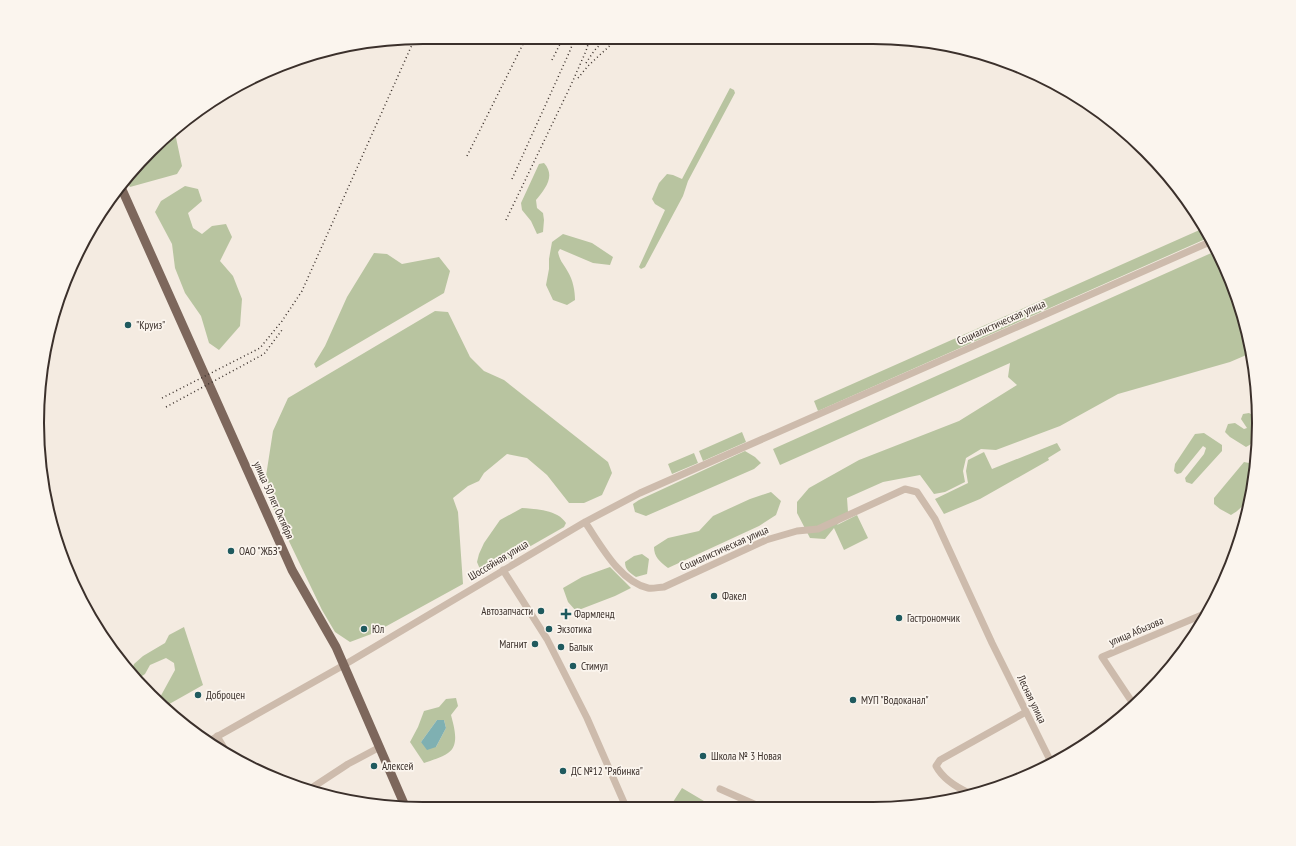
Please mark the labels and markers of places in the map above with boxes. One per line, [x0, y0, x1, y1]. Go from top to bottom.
place label: "Круиз" [136, 318, 165, 332]
marker: "Круиз" [123, 320, 133, 330]
place label: ОАО "ЖБЗ" [239, 544, 281, 558]
marker: ОАО "ЖБЗ" [226, 546, 236, 556]
place label: Факел [722, 589, 746, 603]
marker: Факел [709, 591, 719, 601]
place label: Автозапчасти [481, 604, 533, 618]
marker: Автозапчасти [536, 606, 546, 616]
place label: Фармленд [574, 607, 615, 621]
marker: Фармленд [561, 609, 571, 619]
place label: Гастрономчик [907, 611, 961, 625]
marker: Гастрономчик [894, 613, 904, 623]
place label: Юл [372, 622, 384, 636]
place label: Экзотика [557, 622, 592, 636]
marker: Юл [359, 624, 369, 634]
marker: Экзотика [544, 624, 554, 634]
place label: Магнит [499, 637, 527, 651]
marker: Магнит [530, 639, 540, 649]
place label: Балык [569, 640, 594, 654]
marker: Балык [556, 642, 566, 652]
place label: Стимул [581, 659, 608, 673]
marker: Стимул [568, 661, 578, 671]
place label: Доброцен [206, 688, 245, 702]
marker: Доброцен [193, 690, 203, 700]
place label: МУП "Водоканал" [861, 693, 929, 707]
marker: МУП "Водоканал" [848, 695, 858, 705]
place label: Школа № 3 Новая [711, 749, 781, 763]
marker: Школа № 3 Новая [698, 751, 708, 761]
place label: Алексей [382, 759, 414, 773]
marker: Алексей [369, 761, 379, 771]
place label: ДС №12 "Рябинка" [571, 764, 643, 778]
marker: ДС №12 "Рябинка" [558, 766, 568, 776]

